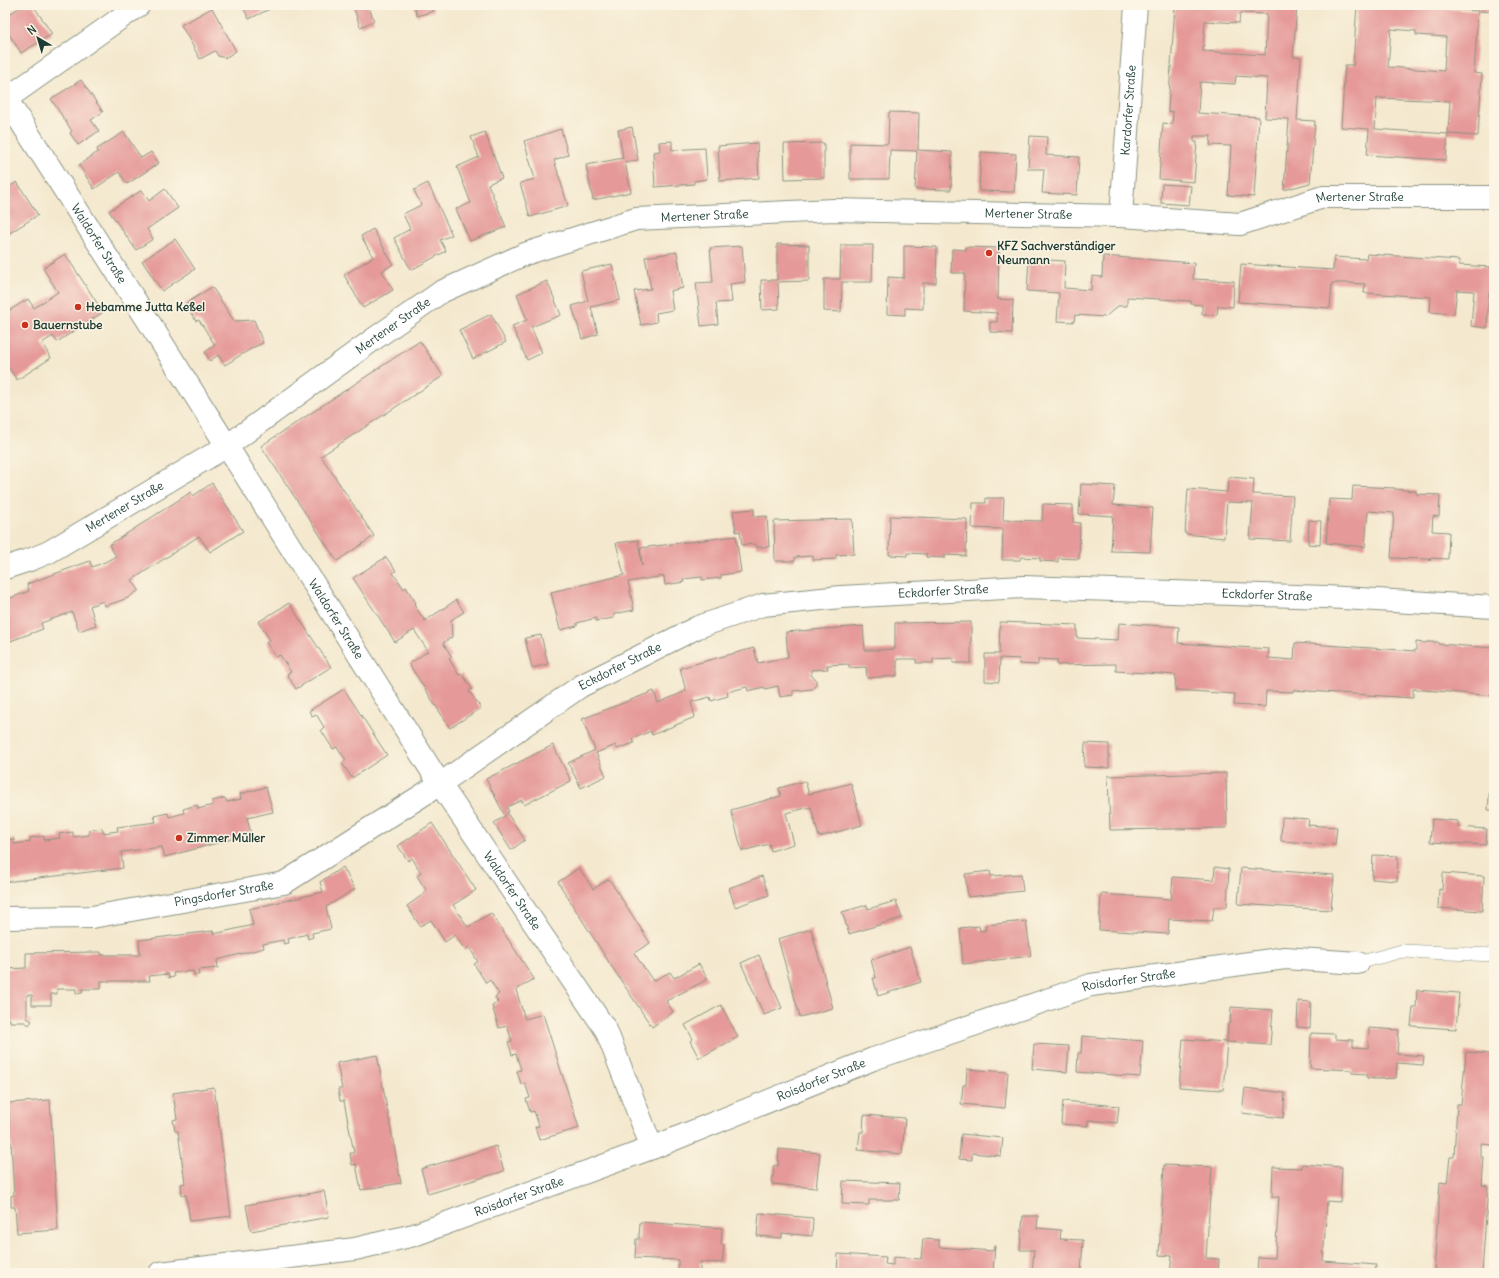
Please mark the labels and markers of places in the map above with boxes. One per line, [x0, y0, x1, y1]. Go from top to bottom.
place label: KFZ Sachverständiger Neumann [997, 238, 1116, 267]
marker: KFZ Sachverständiger Neumann [984, 248, 994, 258]
place label: Hebamme Jutta Keßel [86, 299, 205, 314]
marker: Hebamme Jutta Keßel [73, 302, 83, 312]
place label: Bauernstube [33, 317, 103, 332]
marker: Bauernstube [20, 320, 30, 330]
place label: Zimmer Müller [187, 830, 265, 845]
marker: Zimmer Müller [174, 833, 184, 843]

